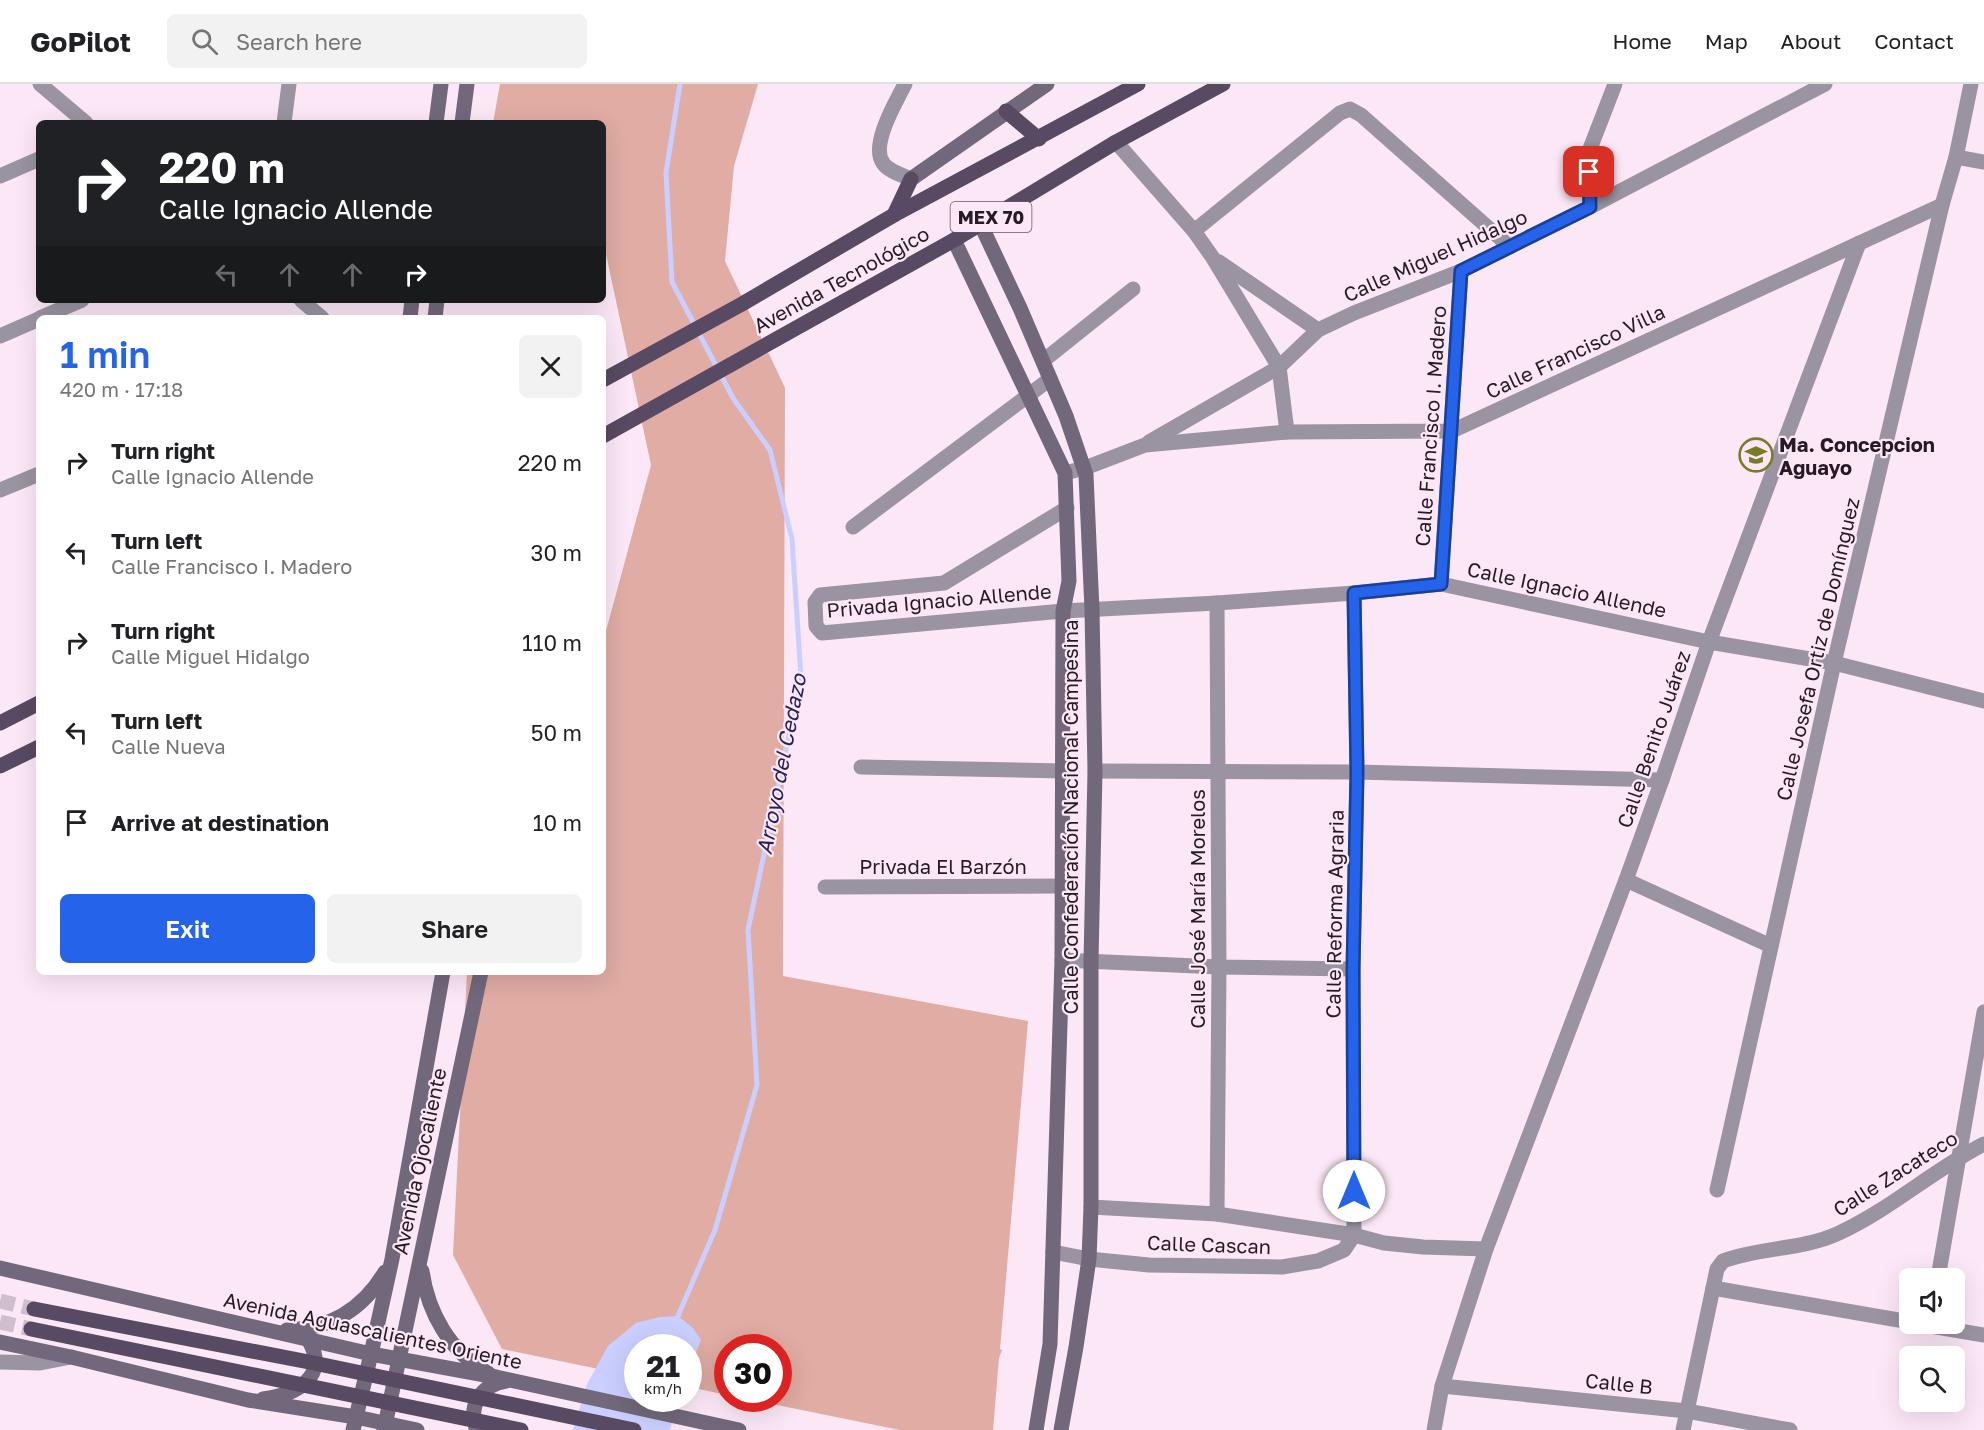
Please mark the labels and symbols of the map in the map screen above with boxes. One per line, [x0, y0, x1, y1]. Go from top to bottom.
pin [1563, 146, 1614, 197]
road number: MEX 70 [950, 202, 1032, 232]
street label: Calle Miguel Hidalgo [1339, 204, 1531, 306]
street label: Avenida Tecnológico [749, 221, 933, 337]
street label: Calle Francisco Villa [1482, 299, 1668, 403]
street label: Calle Francisco I. Madero [1410, 305, 1450, 547]
place label: Ma. Concepcion Aguayo [1779, 432, 1935, 479]
school or university icon: Ma. Concepcion Aguayo [1738, 437, 1774, 473]
street label: Calle Josefa Ortiz de Domínguez [1770, 495, 1864, 803]
street label: Calle Ignacio Allende [1465, 556, 1669, 622]
street label: Privada Ignacio Allende [826, 578, 1052, 622]
street label: Calle Confederación Nacional Campesina [1058, 620, 1082, 1014]
street label: Calle Benito Juárez [1611, 647, 1695, 831]
water label: Arroyo del Cedazo [751, 670, 812, 856]
street label: Calle José María Morelos [1185, 789, 1209, 1029]
street label: Calle Reforma Agraria [1320, 809, 1348, 1019]
street label: Privada El Barzón [859, 854, 1027, 878]
street label: Avenida Ojocaliente [387, 1065, 451, 1257]
street label: Calle Zacateco [1828, 1125, 1962, 1221]
position arrow [1322, 1159, 1386, 1223]
street label: Calle Cascan [1147, 1230, 1271, 1258]
street label: Avenida Aguascalientes Oriente [222, 1287, 524, 1373]
speed limit sign: 30 [714, 1334, 792, 1412]
street label: Calle B [1584, 1368, 1654, 1398]

